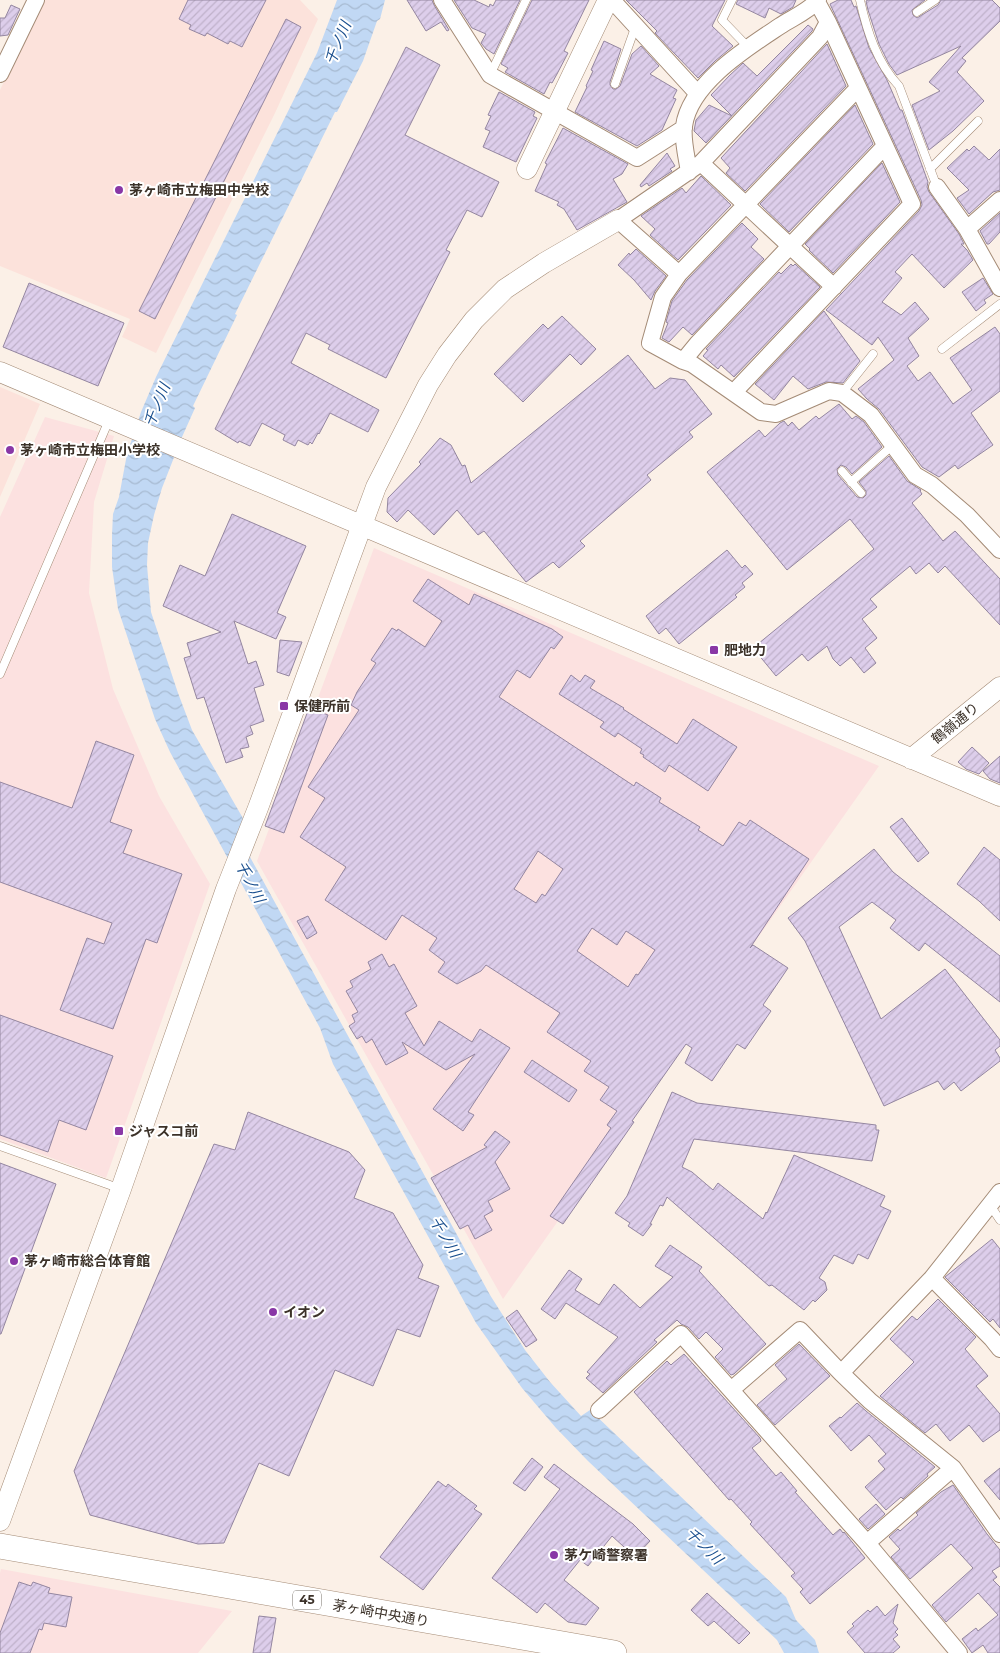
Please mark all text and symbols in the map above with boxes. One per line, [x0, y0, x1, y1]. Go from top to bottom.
water label: 千ノ川 [320, 17, 356, 67]
place label: 茅ヶ崎市立梅田中学校 [129, 181, 269, 199]
marker: 茅ヶ崎市立梅田中学校 [113, 184, 125, 196]
water label: 千ノ川 [139, 379, 175, 429]
place label: 茅ヶ崎市立梅田小学校 [20, 441, 160, 459]
marker: 茅ヶ崎市立梅田小学校 [4, 444, 16, 456]
place label: 肥地力 [724, 641, 766, 659]
marker: 肥地力 [708, 644, 720, 656]
place label: 保健所前 [294, 697, 350, 715]
street label: 鶴嶺通り [928, 698, 982, 748]
marker: 保健所前 [278, 700, 290, 712]
water label: 千ノ川 [231, 857, 270, 908]
place label: ジャスコ前 [129, 1122, 198, 1140]
marker: ジャスコ前 [113, 1125, 125, 1137]
water label: 千ノ川 [426, 1213, 466, 1263]
place label: 茅ヶ崎市総合体育館 [24, 1252, 150, 1270]
marker: 茅ヶ崎市総合体育館 [8, 1255, 20, 1267]
place label: イオン [283, 1303, 325, 1321]
marker: イオン [267, 1306, 279, 1318]
water label: 千ノ川 [682, 1523, 728, 1570]
place label: 茅ケ崎警察署 [564, 1546, 648, 1564]
marker: 茅ケ崎警察署 [548, 1549, 560, 1561]
road number: 45 [293, 1590, 321, 1610]
street label: 茅ヶ崎中央通り [331, 1596, 431, 1630]

